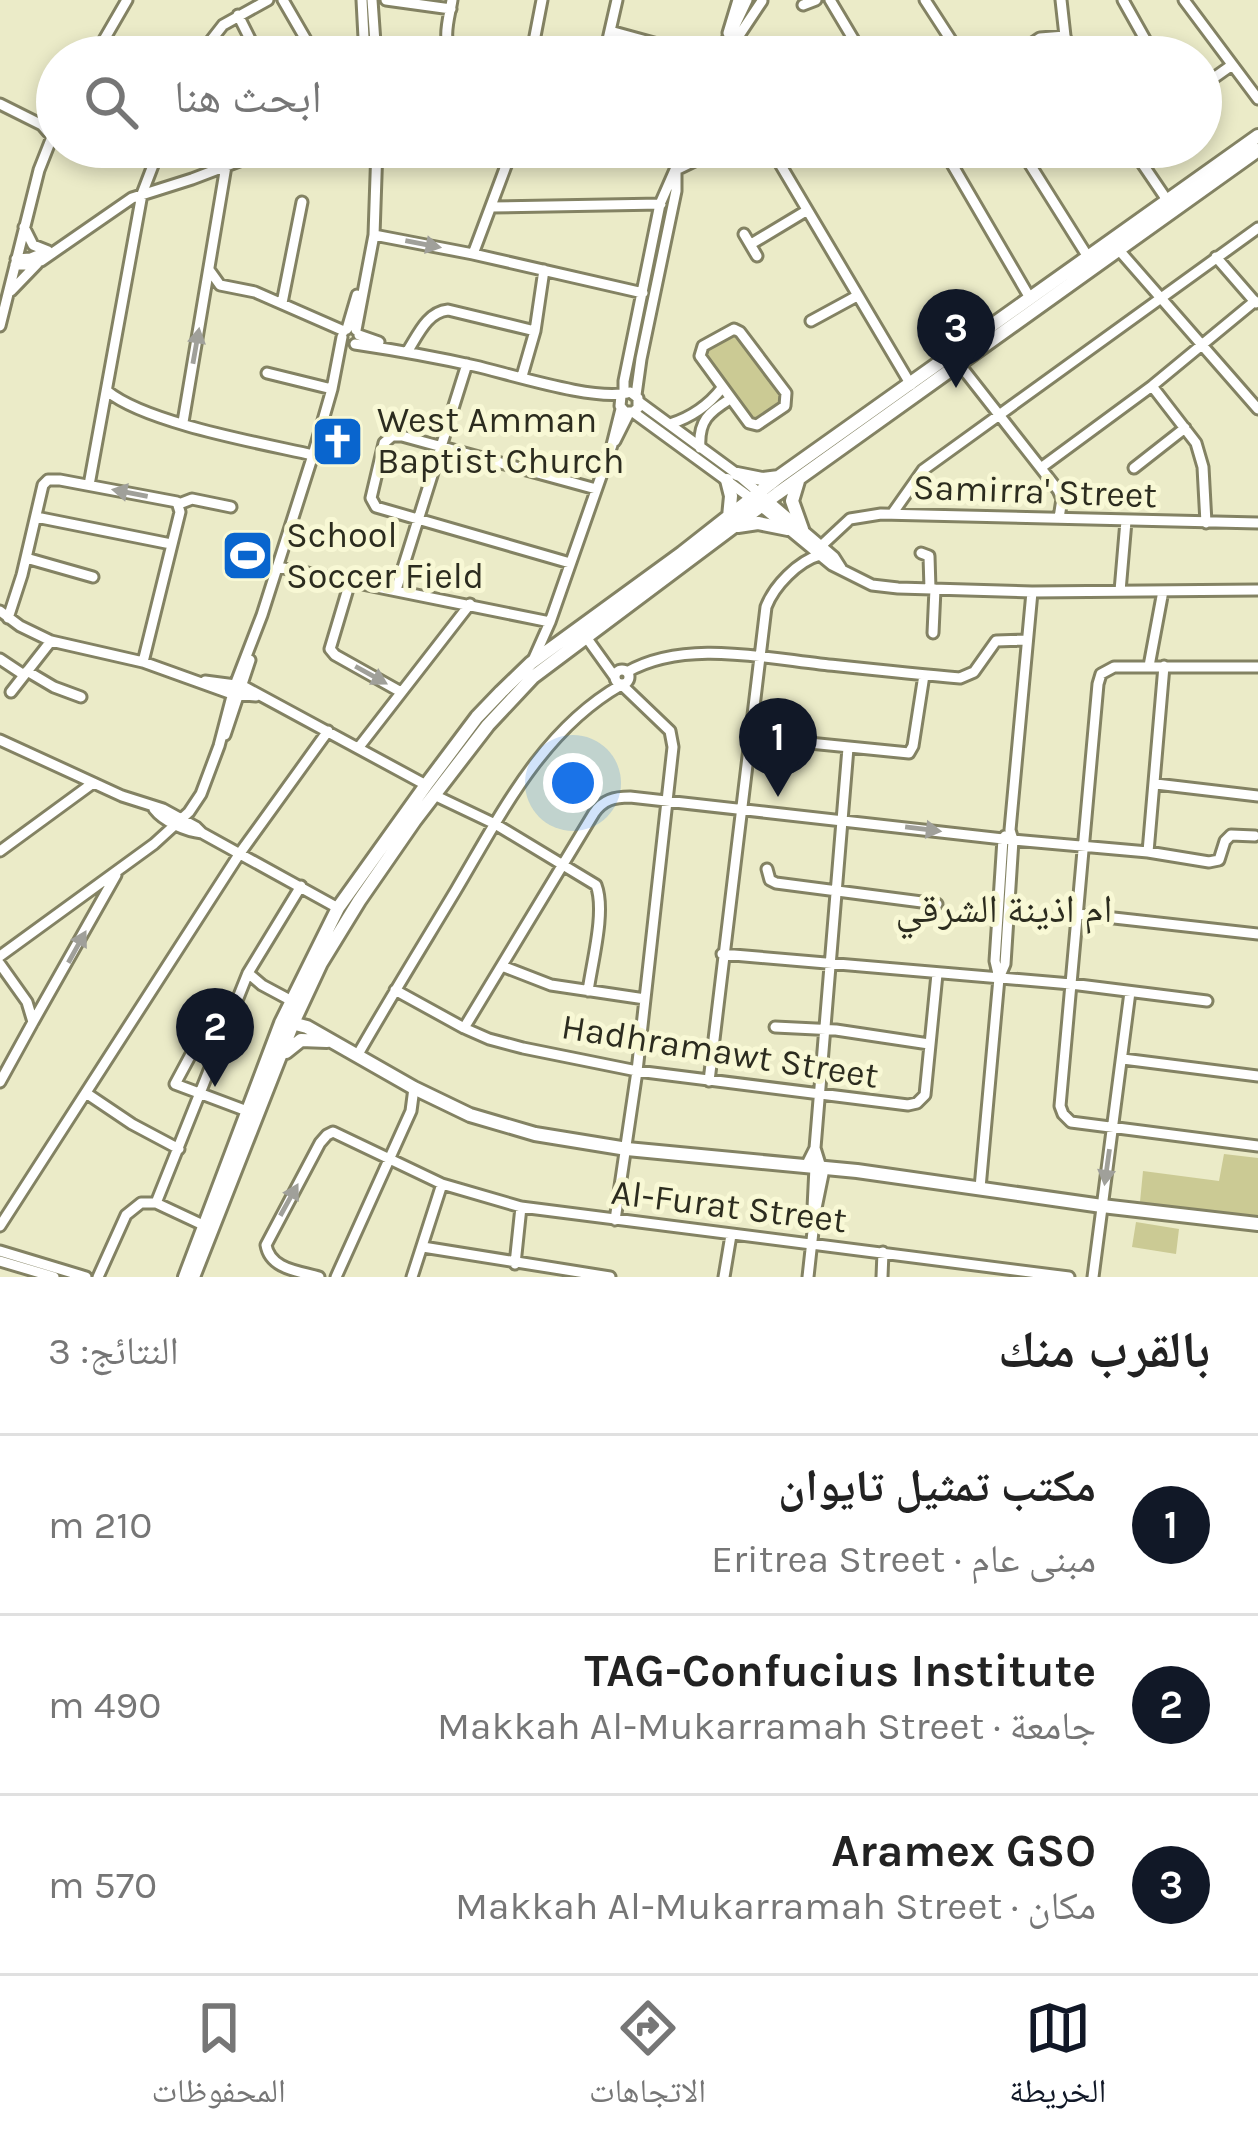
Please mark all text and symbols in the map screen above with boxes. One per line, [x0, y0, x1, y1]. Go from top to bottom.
search box [36, 36, 1222, 168]
icon: search [78, 69, 144, 135]
text: ابحث هنا [174, 71, 322, 123]
one-way arrow [405, 235, 443, 254]
pin: 3 [917, 289, 995, 388]
one-way arrow [188, 327, 206, 365]
place label: West Amman Baptist Church [377, 399, 624, 482]
church icon: West Amman Baptist Church [310, 413, 366, 469]
street label: Samirra' Street [912, 466, 1158, 516]
one-way arrow [111, 483, 149, 501]
place label: School Soccer Field [286, 514, 484, 597]
sports icon: School Soccer Field [219, 528, 275, 584]
one-way arrow [353, 664, 388, 685]
pin: 1 [739, 698, 817, 797]
your location [543, 753, 603, 813]
one-way arrow [905, 820, 942, 839]
district label: ام اذينة الشرقي [895, 886, 1113, 940]
one-way arrow [66, 929, 87, 964]
pin: 2 [176, 988, 254, 1087]
street label: Hadhramawt Street [559, 1005, 881, 1097]
one-way arrow [1097, 1148, 1116, 1186]
street label: Al-Furat Street [609, 1171, 849, 1241]
one-way arrow [278, 1183, 299, 1218]
text: بالقرب منك [998, 1320, 1210, 1380]
text: النتائج: 3 [48, 1328, 179, 1374]
text: مكتب تمثيل تايوان [778, 1460, 1096, 1512]
text: 210 m [48, 1502, 152, 1548]
text: 1 [1164, 1502, 1178, 1548]
text: مبنى عام · Eritrea Street [711, 1536, 1096, 1582]
text: TAG-Confucius Institute [584, 1645, 1096, 1697]
text: 490 m [48, 1682, 161, 1728]
text: 2 [1159, 1682, 1183, 1728]
text: جامعة · Makkah Al-Mukarramah Street [437, 1703, 1096, 1749]
text: Aramex GSO [831, 1825, 1096, 1877]
text: 570 m [48, 1862, 157, 1908]
text: 3 [1159, 1862, 1183, 1908]
text: مكان · Makkah Al-Mukarramah Street [455, 1883, 1096, 1929]
tab: المحفوظات [152, 1995, 286, 2123]
tab: الاتجاهات [589, 1995, 706, 2123]
tab: الخريطة [1009, 1995, 1106, 2123]

